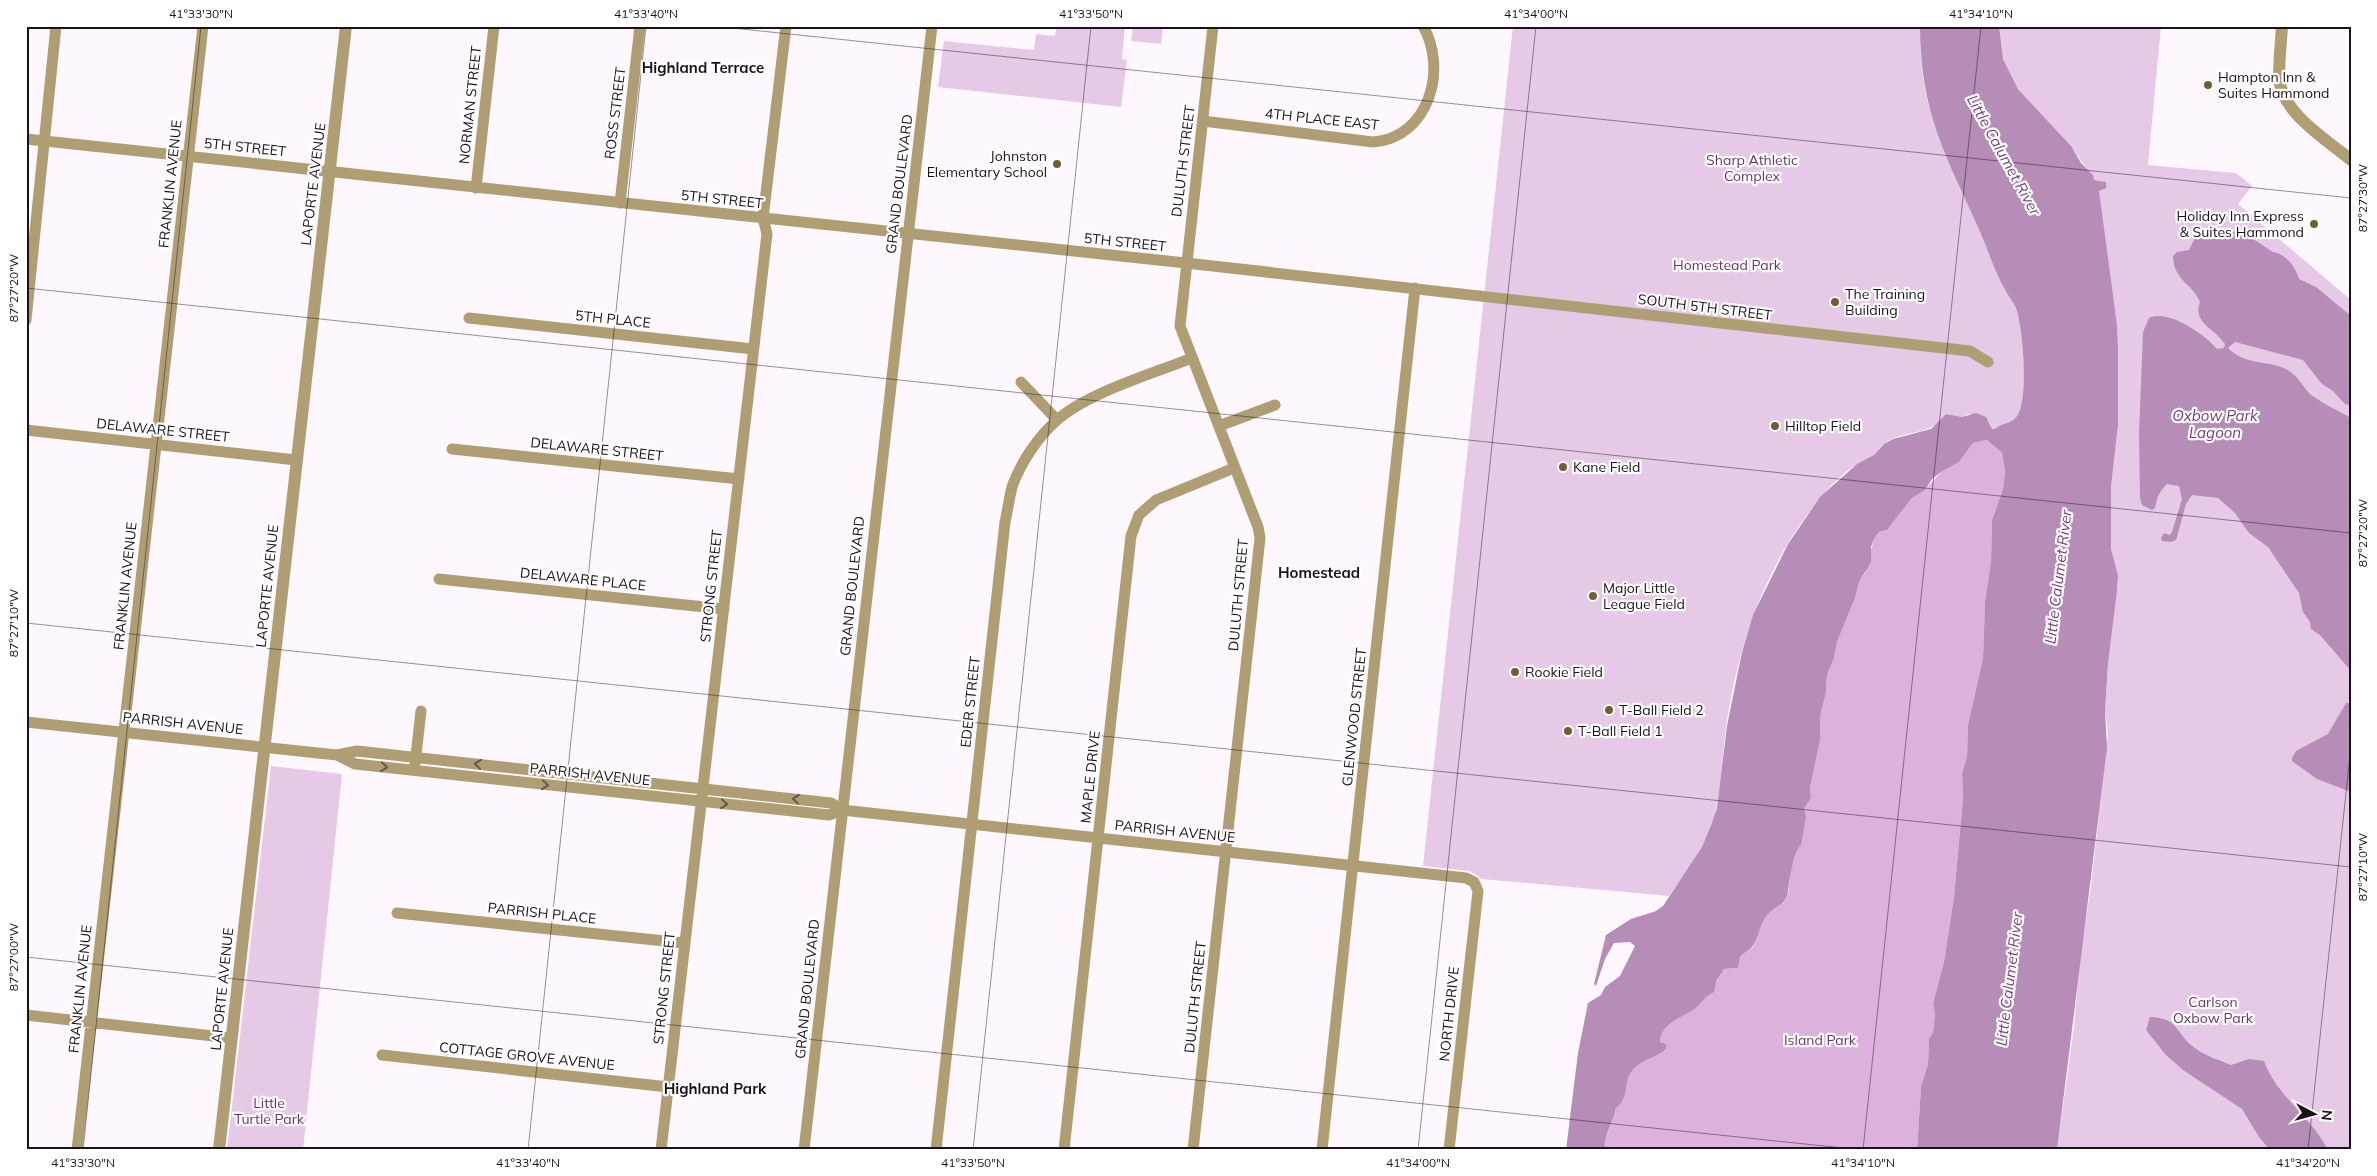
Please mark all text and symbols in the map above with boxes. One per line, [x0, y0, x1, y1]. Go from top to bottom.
text: 41°33'30"N [169, 6, 233, 21]
text: 41°33'40"N [614, 6, 678, 21]
text: 41°33'50"N [1059, 6, 1123, 21]
text: 41°34'00"N [1504, 6, 1568, 21]
text: 41°34'10"N [1949, 6, 2013, 21]
street label: NORMAN STREET [455, 44, 485, 165]
district label: Highland Terrace [642, 58, 764, 77]
street label: ROSS STREET [600, 65, 630, 160]
place label: Hampton Inn & Suites Hammond [2218, 68, 2329, 102]
marker: Hampton Inn & Suites Hammond [2202, 79, 2214, 91]
water label: Little Calumet River [1963, 91, 2045, 219]
street label: DULUTH STREET [1167, 104, 1199, 218]
street label: 4TH PLACE EAST [1264, 104, 1380, 134]
street label: GRAND BOULEVARD [882, 113, 916, 255]
street label: FRANKLIN AVENUE [154, 119, 186, 249]
street label: LAPORTE AVENUE [297, 122, 329, 246]
street label: 5TH STREET [203, 134, 288, 160]
place label: Johnston Elementary School [927, 147, 1047, 181]
park label: Sharp Athletic Complex [1706, 151, 1798, 185]
marker: Johnston Elementary School [1051, 158, 1063, 170]
text: 87°27'30"W [2355, 164, 2370, 232]
street label: 5TH STREET [680, 186, 765, 212]
place label: Holiday Inn Express & Suites Hammond [2176, 207, 2304, 241]
marker: Holiday Inn Express & Suites Hammond [2308, 218, 2320, 230]
street label: 5TH STREET [1083, 229, 1168, 255]
text: 87°27'20"W [6, 254, 21, 322]
park label: Homestead Park [1673, 256, 1782, 274]
place label: The Training Building [1845, 285, 1925, 319]
street label: SOUTH 5TH STREET [1637, 290, 1774, 324]
marker: The Training Building [1829, 296, 1841, 308]
street label: 5TH PLACE [574, 306, 652, 332]
water label: Oxbow Park Lagoon [2172, 406, 2259, 442]
street label: DELAWARE STREET [96, 414, 231, 446]
place label: Hilltop Field [1785, 417, 1861, 435]
marker: Hilltop Field [1769, 420, 1781, 432]
street label: DELAWARE STREET [530, 433, 665, 465]
place label: Kane Field [1573, 458, 1640, 476]
marker: Kane Field [1557, 461, 1569, 473]
text: 87°27'20"W [2355, 499, 2370, 567]
water label: Little Calumet River [2040, 508, 2076, 645]
street label: GRAND BOULEVARD [836, 515, 868, 657]
street label: FRANKLIN AVENUE [109, 521, 141, 651]
street label: LAPORTE AVENUE [252, 524, 282, 648]
street label: STRONG STREET [696, 528, 726, 643]
street label: DULUTH STREET [1224, 538, 1252, 652]
street label: DELAWARE PLACE [519, 563, 647, 595]
district label: Homestead [1278, 563, 1360, 582]
place label: Major Little League Field [1603, 579, 1685, 613]
text: 87°27'10"W [6, 589, 21, 657]
marker: Major Little League Field [1587, 590, 1599, 602]
street label: GLENWOOD STREET [1338, 646, 1370, 787]
street label: EDER STREET [956, 655, 984, 749]
place label: Rookie Field [1525, 663, 1603, 681]
marker: Rookie Field [1509, 666, 1521, 678]
place label: T-Ball Field 2 [1619, 701, 1704, 719]
marker: T-Ball Field 2 [1603, 704, 1615, 716]
street label: PARRISH AVENUE [122, 708, 244, 738]
place label: T-Ball Field 1 [1578, 722, 1663, 740]
marker: T-Ball Field 1 [1562, 725, 1574, 737]
street label: MAPLE DRIVE [1076, 730, 1104, 824]
one-way arrow [473, 759, 481, 770]
street label: PARRISH AVENUE [529, 759, 651, 789]
one-way arrow [380, 761, 388, 772]
one-way arrow [542, 779, 550, 790]
one-way arrow [792, 794, 800, 805]
one-way arrow [721, 798, 729, 809]
street label: PARRISH AVENUE [1114, 816, 1236, 846]
text: 87°27'10"W [2355, 833, 2370, 901]
street label: PARRISH PLACE [487, 898, 597, 928]
water label: Little Calumet River [1991, 910, 2027, 1047]
street label: GRAND BOULEVARD [791, 918, 823, 1060]
text: 87°27'00"W [6, 923, 21, 991]
street label: FRANKLIN AVENUE [64, 924, 96, 1054]
street label: LAPORTE AVENUE [207, 927, 237, 1051]
street label: STRONG STREET [649, 930, 679, 1045]
street label: DULUTH STREET [1180, 940, 1210, 1054]
street label: NORTH DRIVE [1435, 966, 1463, 1062]
park label: Carlson Oxbow Park [2173, 993, 2254, 1027]
park label: Island Park [1784, 1031, 1857, 1049]
street label: COTTAGE GROVE AVENUE [438, 1038, 616, 1074]
district label: Highland Park [664, 1079, 767, 1098]
north arrow [2290, 1088, 2340, 1138]
park label: Little Turtle Park [234, 1094, 305, 1128]
text: N [2317, 1109, 2336, 1122]
text: 41°33'30"N [51, 1155, 115, 1170]
text: 41°33'40"N [496, 1155, 560, 1170]
text: 41°33'50"N [941, 1155, 1005, 1170]
text: 41°34'00"N [1386, 1155, 1450, 1170]
text: 41°34'10"N [1831, 1155, 1895, 1170]
text: 41°34'20"N [2276, 1155, 2340, 1170]

